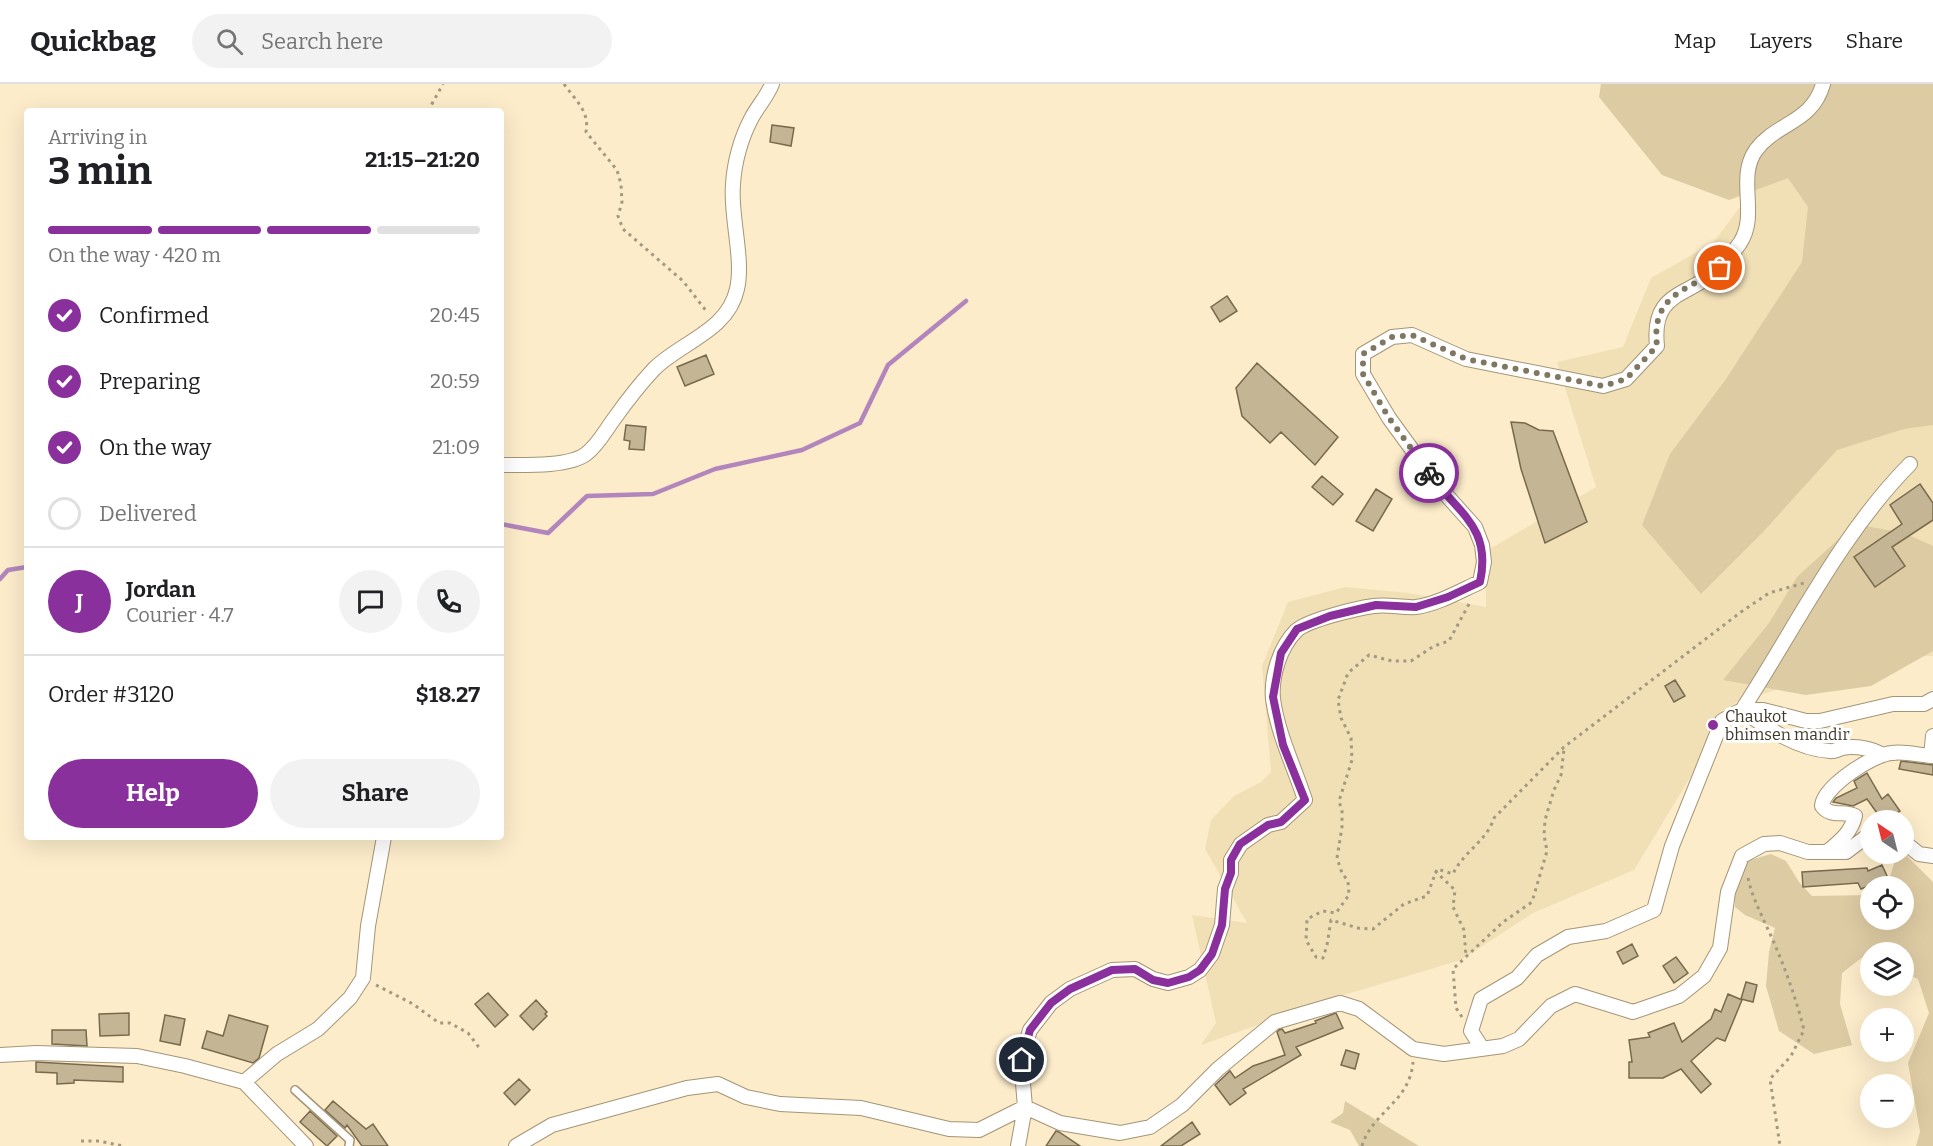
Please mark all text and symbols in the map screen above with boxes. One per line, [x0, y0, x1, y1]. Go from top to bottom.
search box [192, 14, 612, 68]
text: Quickbag [30, 25, 156, 58]
icon: search [213, 25, 246, 58]
text: Search here [261, 28, 383, 55]
text: Map [1674, 28, 1716, 54]
text: Layers [1749, 28, 1813, 54]
text: Share [1846, 28, 1903, 54]
text: Arriving in [48, 125, 147, 149]
text: 21:15–21:20 [365, 146, 480, 173]
text: 3 min [48, 148, 152, 194]
pin [1694, 242, 1745, 293]
text: On the way · 420 m [48, 243, 221, 267]
icon: bag [1703, 251, 1736, 284]
icon: check [48, 299, 81, 332]
text: Confirmed [99, 302, 209, 329]
text: 20:45 [430, 303, 480, 327]
icon: check [48, 365, 81, 398]
text: Preparing [99, 368, 201, 395]
text: 20:59 [430, 369, 480, 393]
icon: check [48, 431, 81, 464]
text: On the way [99, 434, 211, 461]
text: 21:09 [432, 435, 480, 459]
courier [1399, 443, 1459, 503]
icon: bike [1413, 457, 1446, 490]
text: Delivered [99, 500, 197, 527]
button: chat [339, 570, 402, 633]
button: phone [417, 570, 480, 633]
text: Jordan [126, 576, 196, 603]
text: J [76, 588, 83, 615]
text: Courier · 4.7 [126, 603, 234, 627]
text: Order #3120 [48, 681, 175, 708]
text: $18.27 [416, 681, 480, 708]
place label: Chaukot bhimsen mandir [1725, 707, 1849, 744]
marker: Chaukot bhimsen mandir [1706, 718, 1720, 732]
button: Help [48, 759, 258, 828]
button: Share [270, 759, 480, 828]
north arrow [1860, 810, 1914, 864]
map controls [1860, 810, 1914, 1128]
button: locate [1860, 876, 1914, 930]
button: layers [1860, 942, 1914, 996]
button: + [1860, 1008, 1914, 1062]
pin [996, 1034, 1047, 1085]
icon: home [1005, 1043, 1038, 1076]
button: − [1860, 1074, 1914, 1128]

